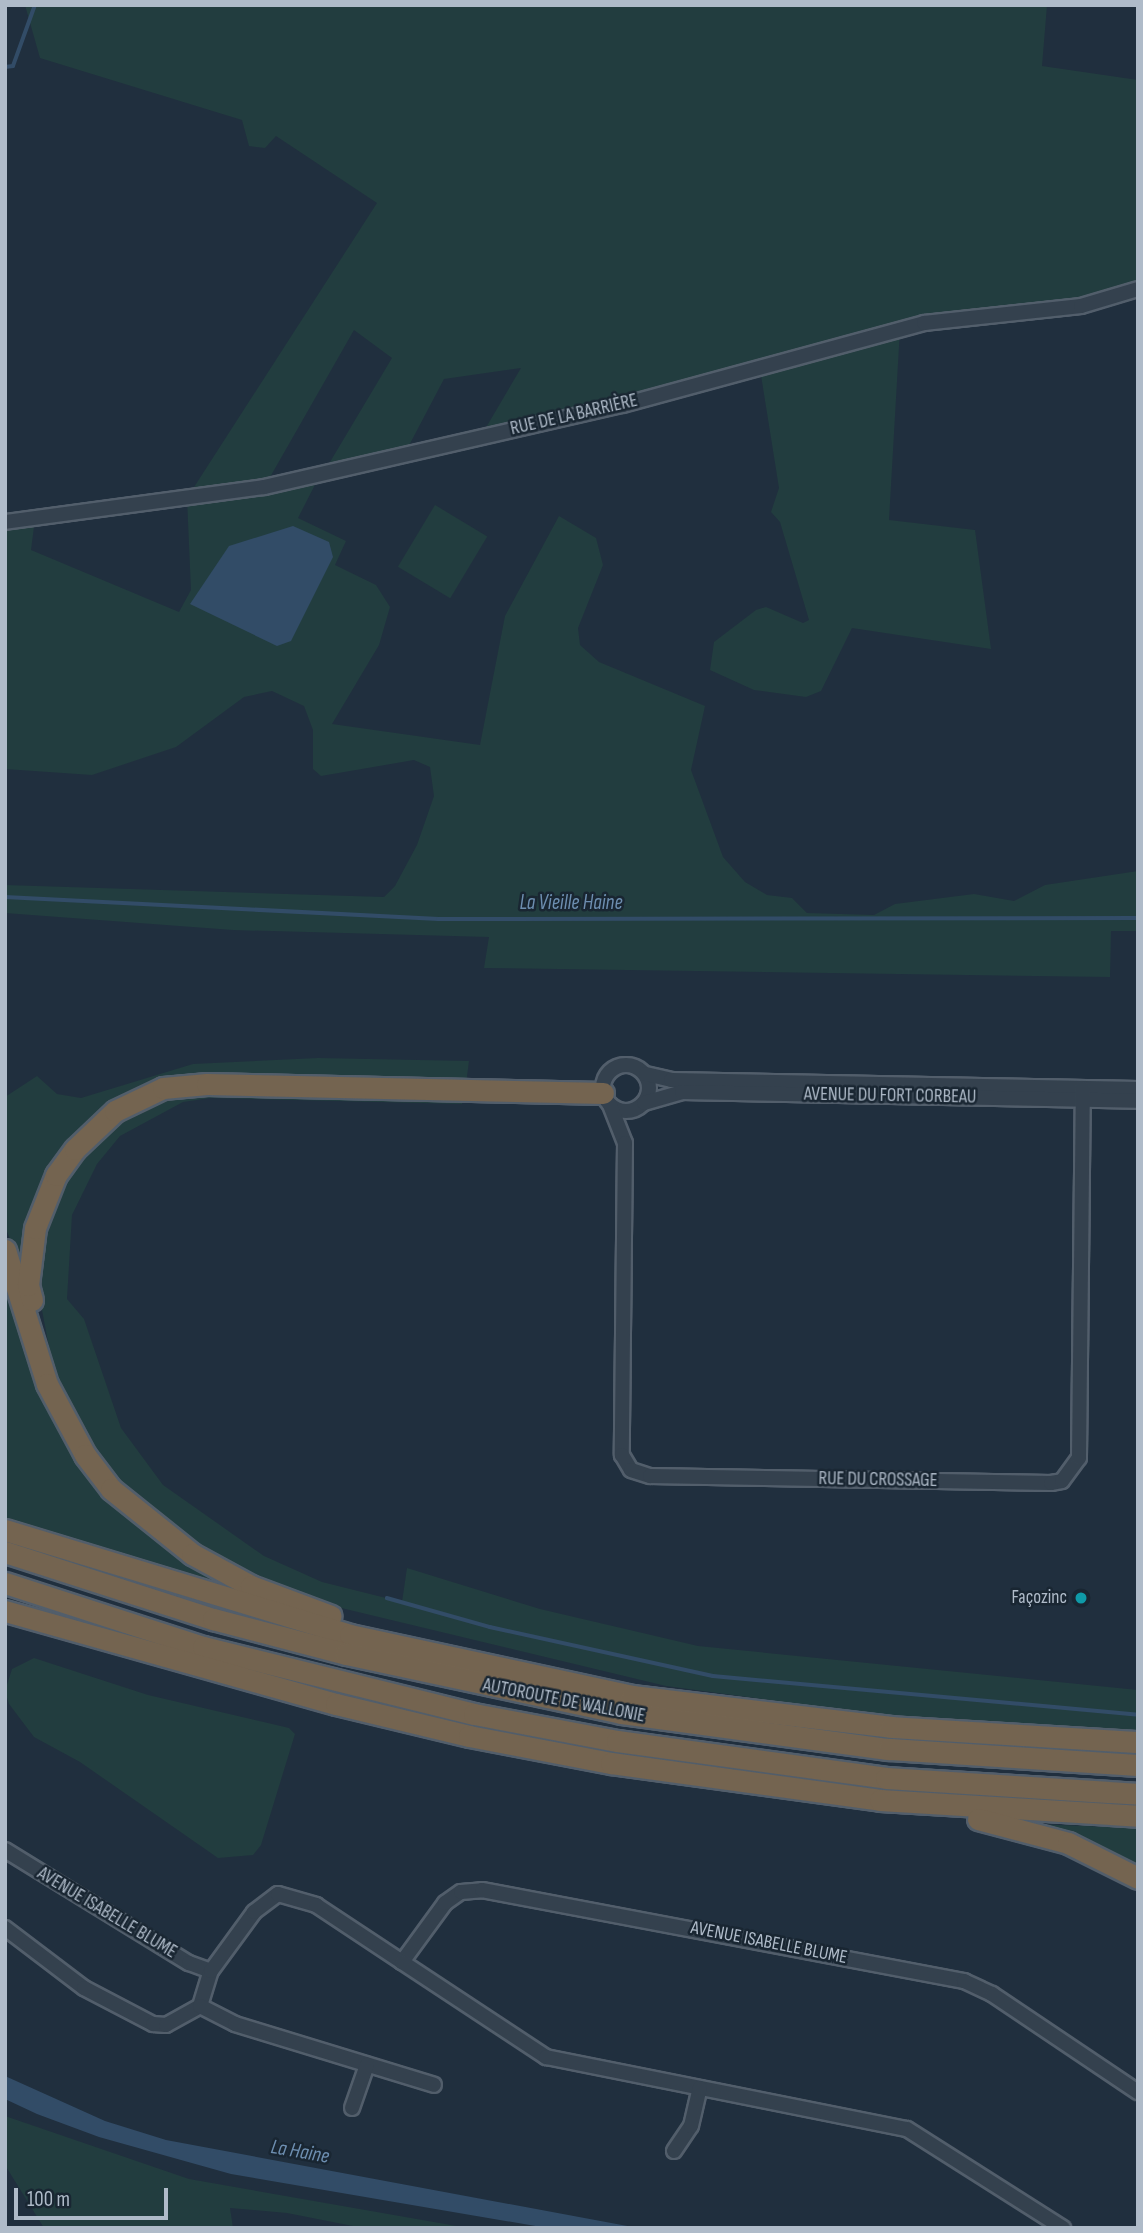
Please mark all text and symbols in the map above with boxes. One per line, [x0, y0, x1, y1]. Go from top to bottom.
street label: RUE DE LA BARRIÈRE [508, 389, 640, 441]
water label: La Vieille Haine [519, 890, 623, 916]
street label: AVENUE DU FORT CORBEAU [804, 1083, 976, 1109]
street label: RUE DU CROSSAGE [818, 1468, 938, 1492]
place label: Façozinc [1011, 1587, 1067, 1609]
marker: Façozinc [1073, 1590, 1089, 1606]
street label: AUTOROUTE DE WALLONIE [481, 1674, 647, 1728]
street label: AVENUE ISABELLE BLUME [33, 1862, 181, 1964]
street label: AVENUE ISABELLE BLUME [689, 1917, 849, 1969]
water label: La Haine [269, 2134, 331, 2170]
scale bar [18, 2174, 172, 2218]
text: 100 m [27, 2187, 70, 2212]

